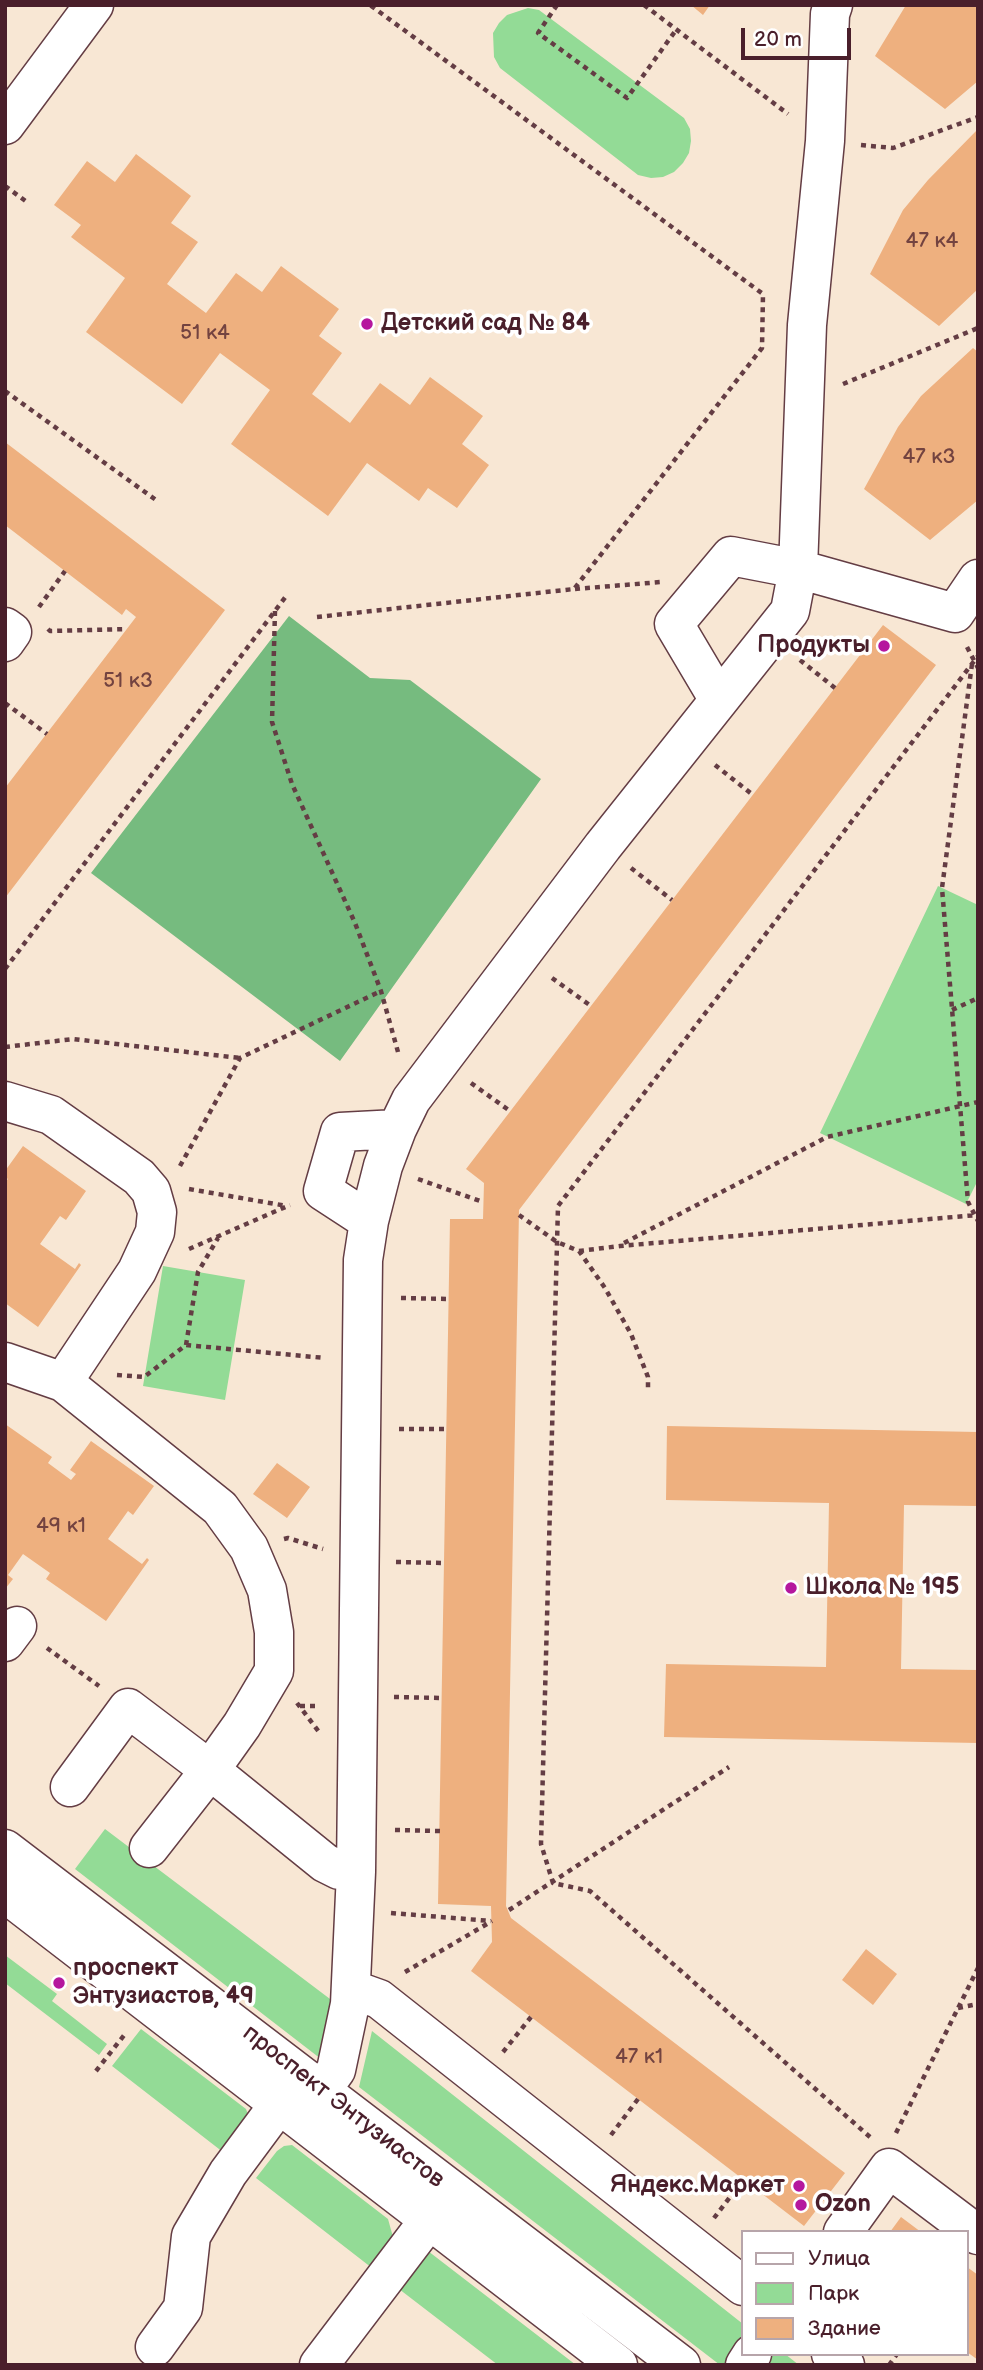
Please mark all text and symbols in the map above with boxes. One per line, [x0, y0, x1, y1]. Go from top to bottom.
scale bar [745, 14, 855, 58]
text: 20 m [754, 27, 802, 52]
house number: 47 к4 [906, 229, 958, 255]
place label: Детский сад № 84 [381, 310, 590, 338]
marker: Детский сад № 84 [359, 316, 375, 332]
house number: 51 к4 [180, 321, 230, 347]
house number: 47 к3 [903, 445, 955, 471]
place label: Продукты [757, 632, 870, 660]
marker: Продукты [876, 638, 892, 654]
house number: 51 к3 [103, 669, 153, 695]
house number: 49 к1 [36, 1514, 86, 1540]
place label: Школа № 195 [805, 1574, 959, 1602]
marker: Школа № 195 [783, 1580, 799, 1596]
place label: проспект Энтузиастов, 49 [73, 1955, 254, 2011]
marker: проспект Энтузиастов, 49 [51, 1975, 67, 1991]
street label: проспект Энтузиастов [236, 2019, 450, 2195]
house number: 47 к1 [615, 2045, 663, 2071]
place label: Яндекс.Маркет [610, 2172, 785, 2200]
marker: Яндекс.Маркет [791, 2178, 807, 2194]
place label: Ozon [815, 2191, 871, 2219]
marker: Ozon [793, 2197, 809, 2213]
legend [741, 2230, 969, 2356]
text: Улица [808, 2246, 870, 2271]
text: Парк [808, 2281, 859, 2306]
text: Здание [808, 2316, 881, 2341]

